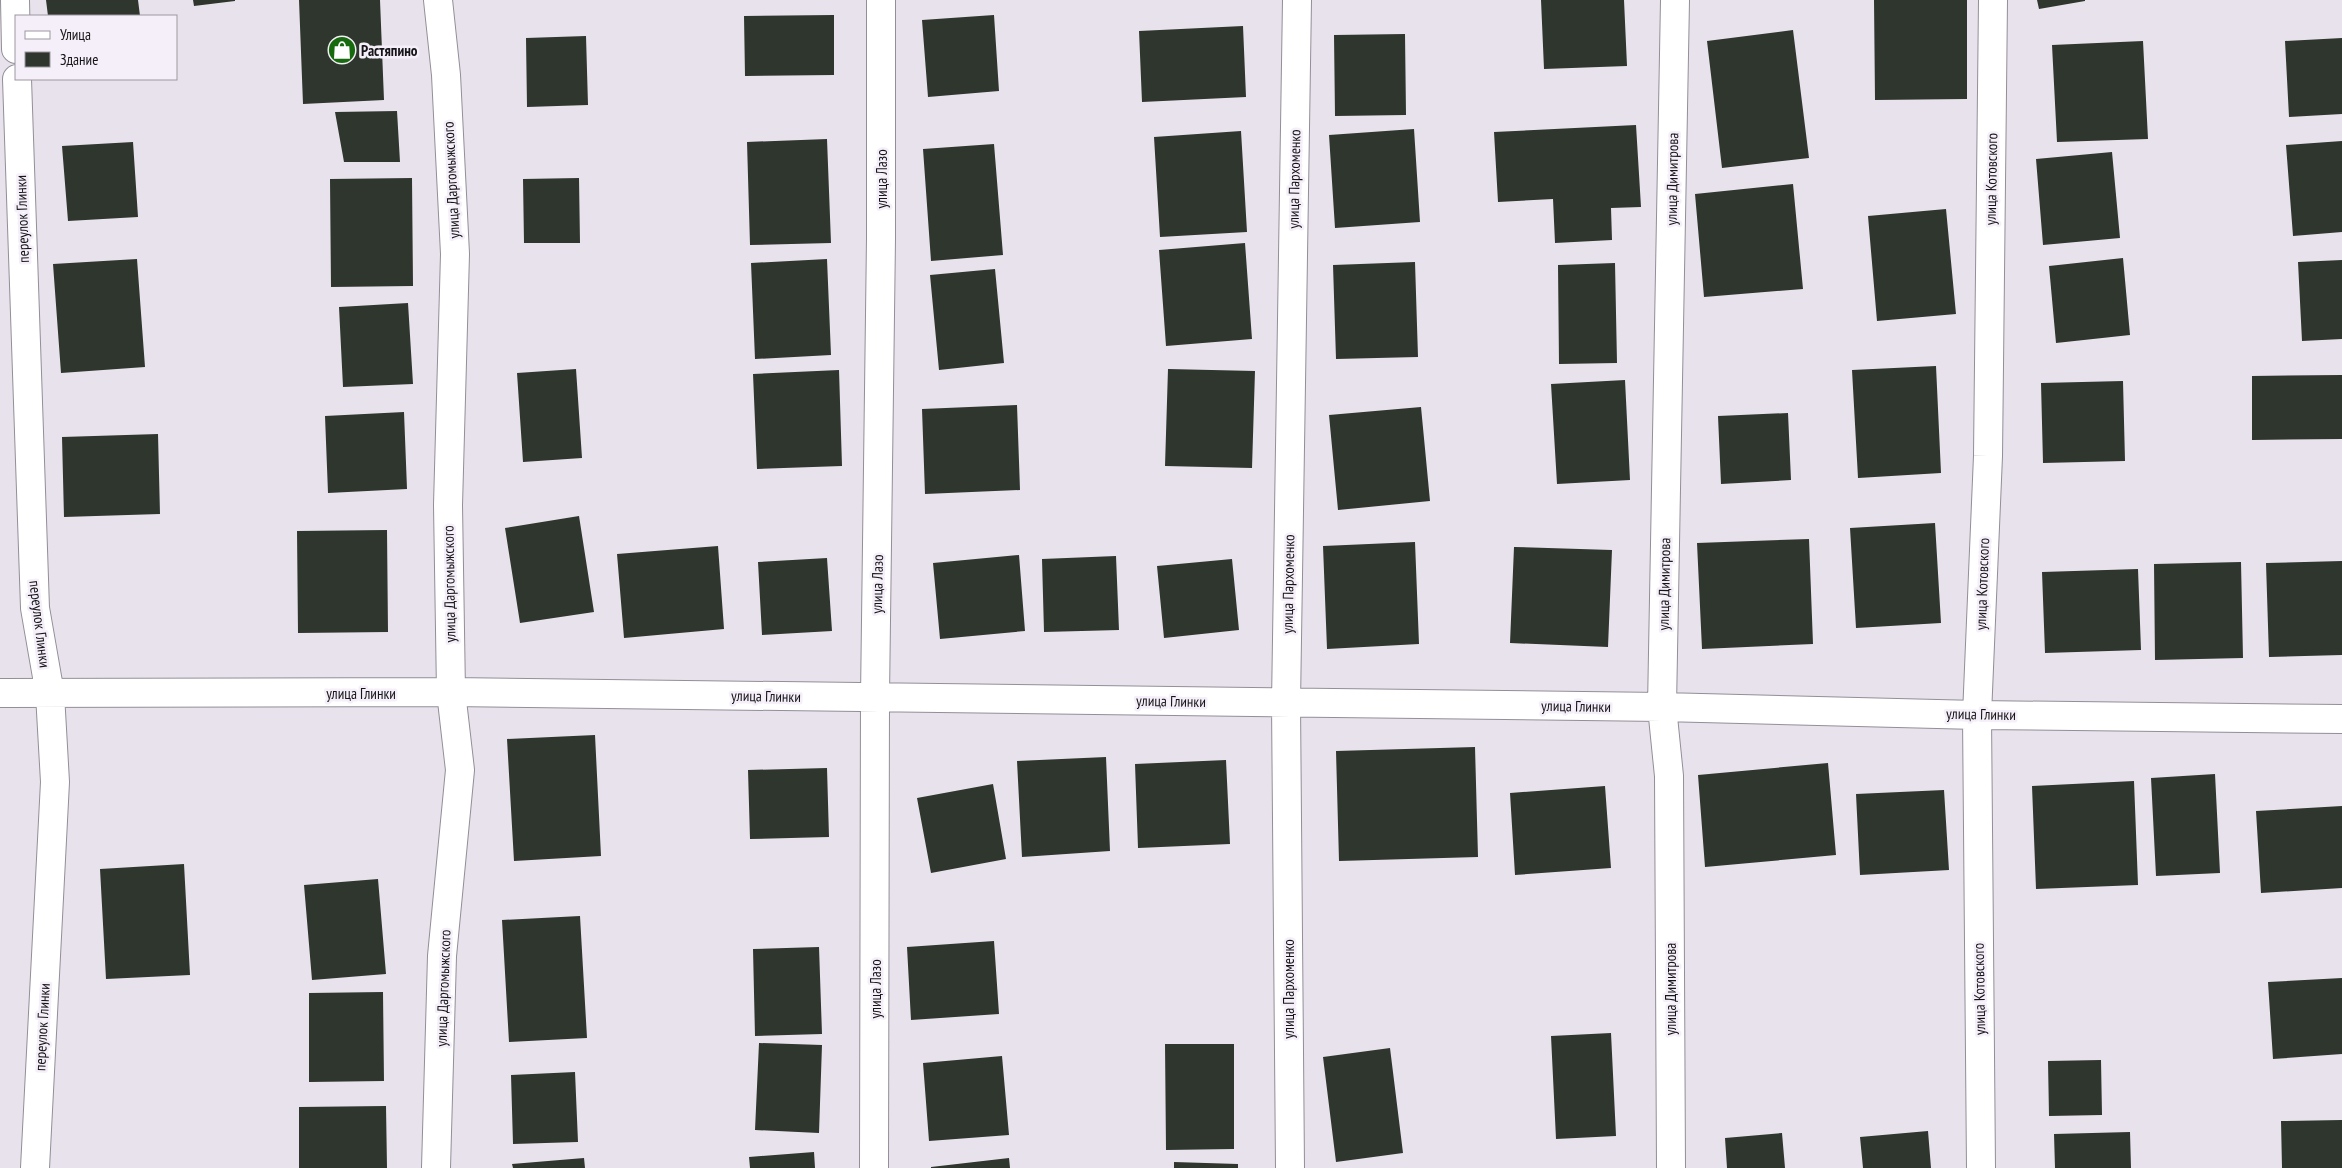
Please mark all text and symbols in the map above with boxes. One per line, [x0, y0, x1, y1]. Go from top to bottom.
legend [15, 15, 178, 80]
text: Улица [60, 25, 91, 44]
shop icon: Растяпино [327, 35, 357, 65]
place label: Растяпино [361, 41, 418, 60]
text: Здание [60, 50, 98, 69]
street label: улица Даргомыжского [438, 121, 464, 239]
street label: улица Пархоменко [1284, 129, 1304, 229]
street label: улица Димитрова [1662, 133, 1682, 225]
street label: улица Котовского [1981, 133, 2001, 225]
street label: улица Лазо [872, 149, 891, 209]
street label: переулок Глинки [11, 175, 33, 263]
street label: улица Даргомыжского [438, 525, 460, 643]
street label: улица Пархоменко [1278, 534, 1298, 634]
street label: улица Димитрова [1654, 538, 1674, 630]
street label: улица Котовского [1971, 538, 1993, 630]
street label: улица Лазо [867, 554, 887, 614]
street label: переулок Глинки [25, 579, 55, 669]
street label: улица Глинки [326, 684, 396, 703]
street label: улица Глинки [731, 686, 801, 706]
street label: улица Глинки [1136, 691, 1206, 711]
street label: улица Глинки [1541, 696, 1611, 716]
street label: улица Глинки [1946, 704, 2016, 724]
street label: улица Даргомыжского [431, 929, 455, 1047]
street label: улица Пархоменко [1279, 939, 1298, 1039]
street label: улица Димитрова [1661, 943, 1680, 1035]
street label: улица Котовского [1969, 943, 1989, 1035]
street label: улица Лазо [866, 959, 885, 1019]
street label: переулок Глинки [30, 983, 54, 1071]

